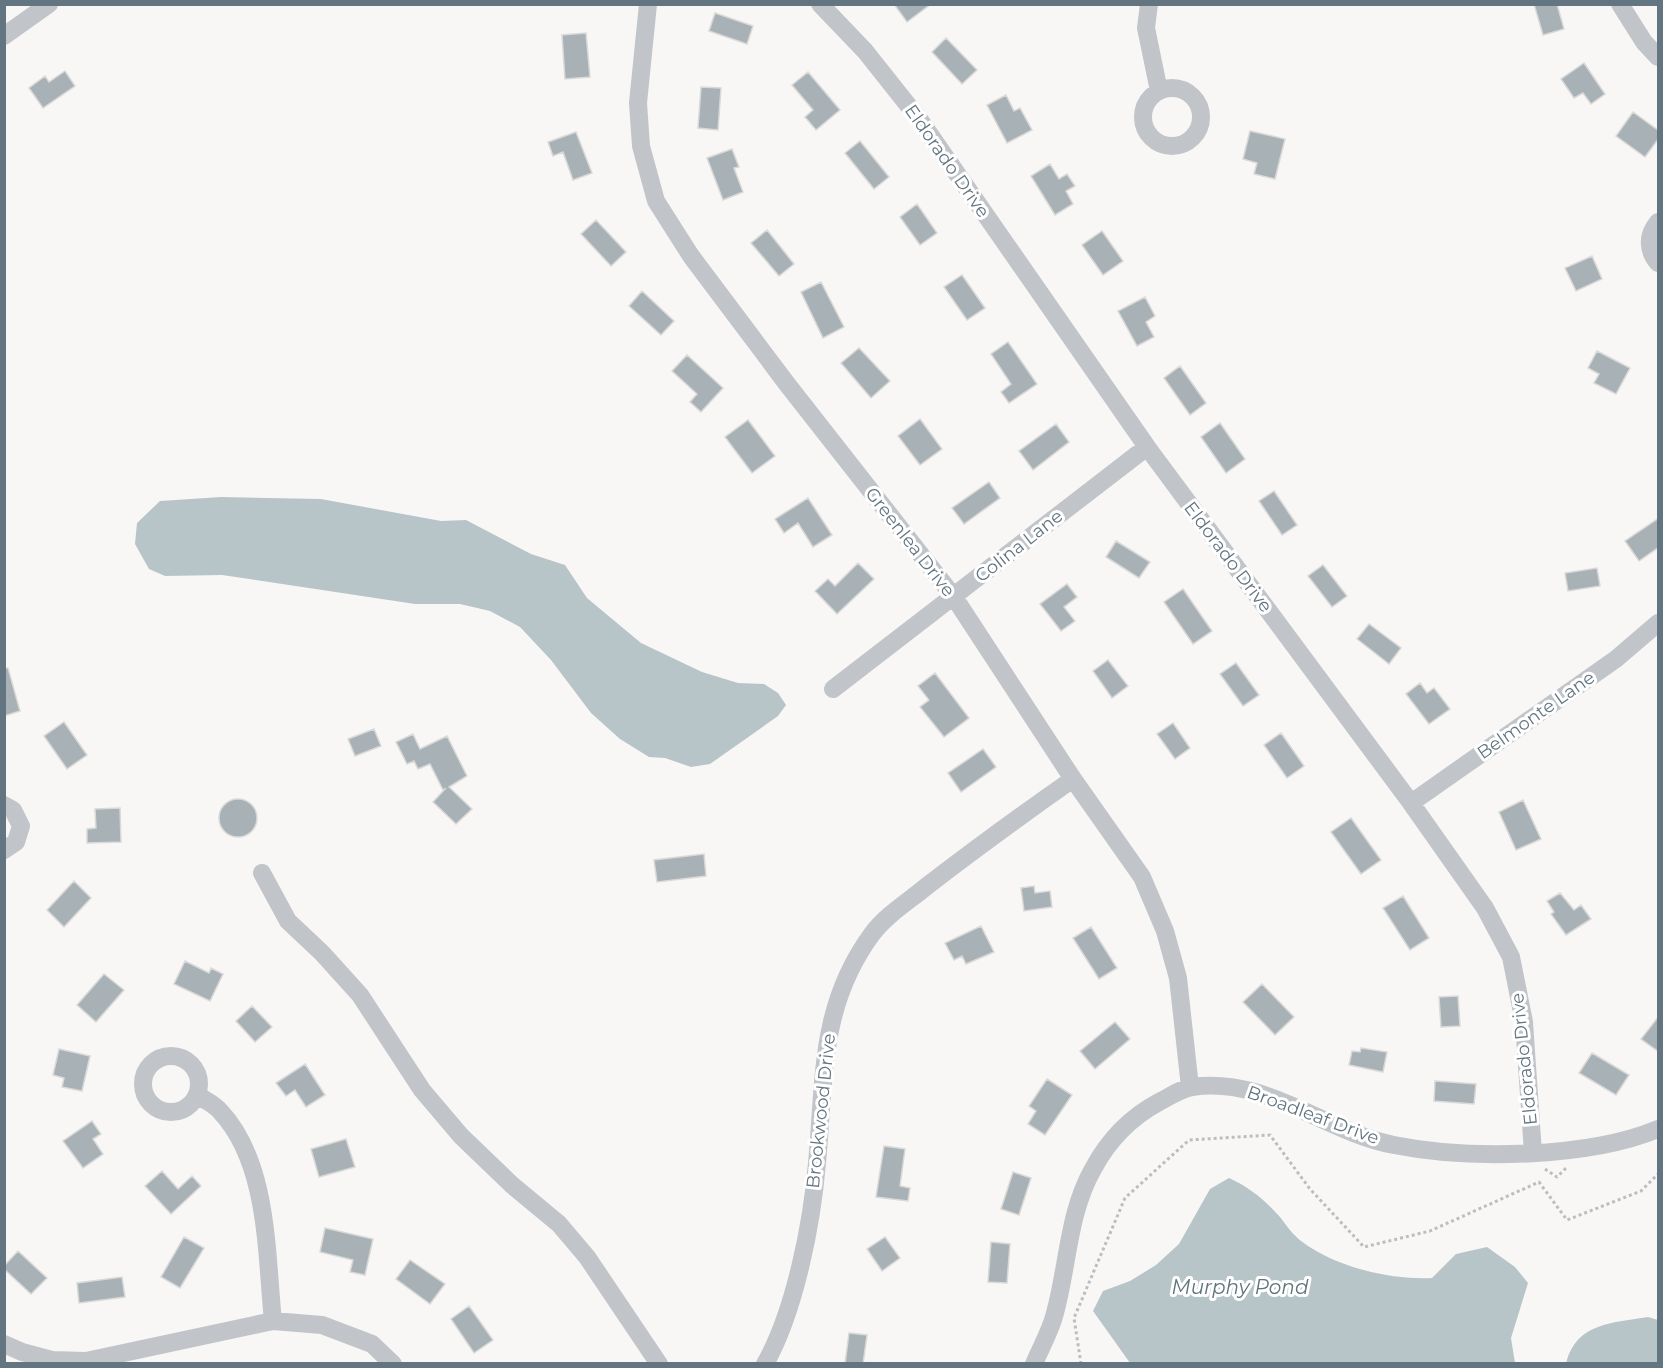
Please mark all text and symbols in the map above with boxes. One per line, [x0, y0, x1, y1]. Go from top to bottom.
street label: Eldorado Drive [900, 100, 994, 222]
street label: Greenlea Drive [860, 483, 960, 601]
street label: Eldorado Drive [1179, 497, 1277, 617]
street label: Colina Lane [971, 505, 1067, 587]
street label: Belmonte Lane [1473, 666, 1599, 764]
street label: Eldorado Drive [1506, 992, 1542, 1126]
street label: Brookwood Drive [802, 1032, 840, 1190]
street label: Broadleaf Drive [1244, 1081, 1382, 1149]
water label: Murphy Pond [1172, 1275, 1309, 1299]

